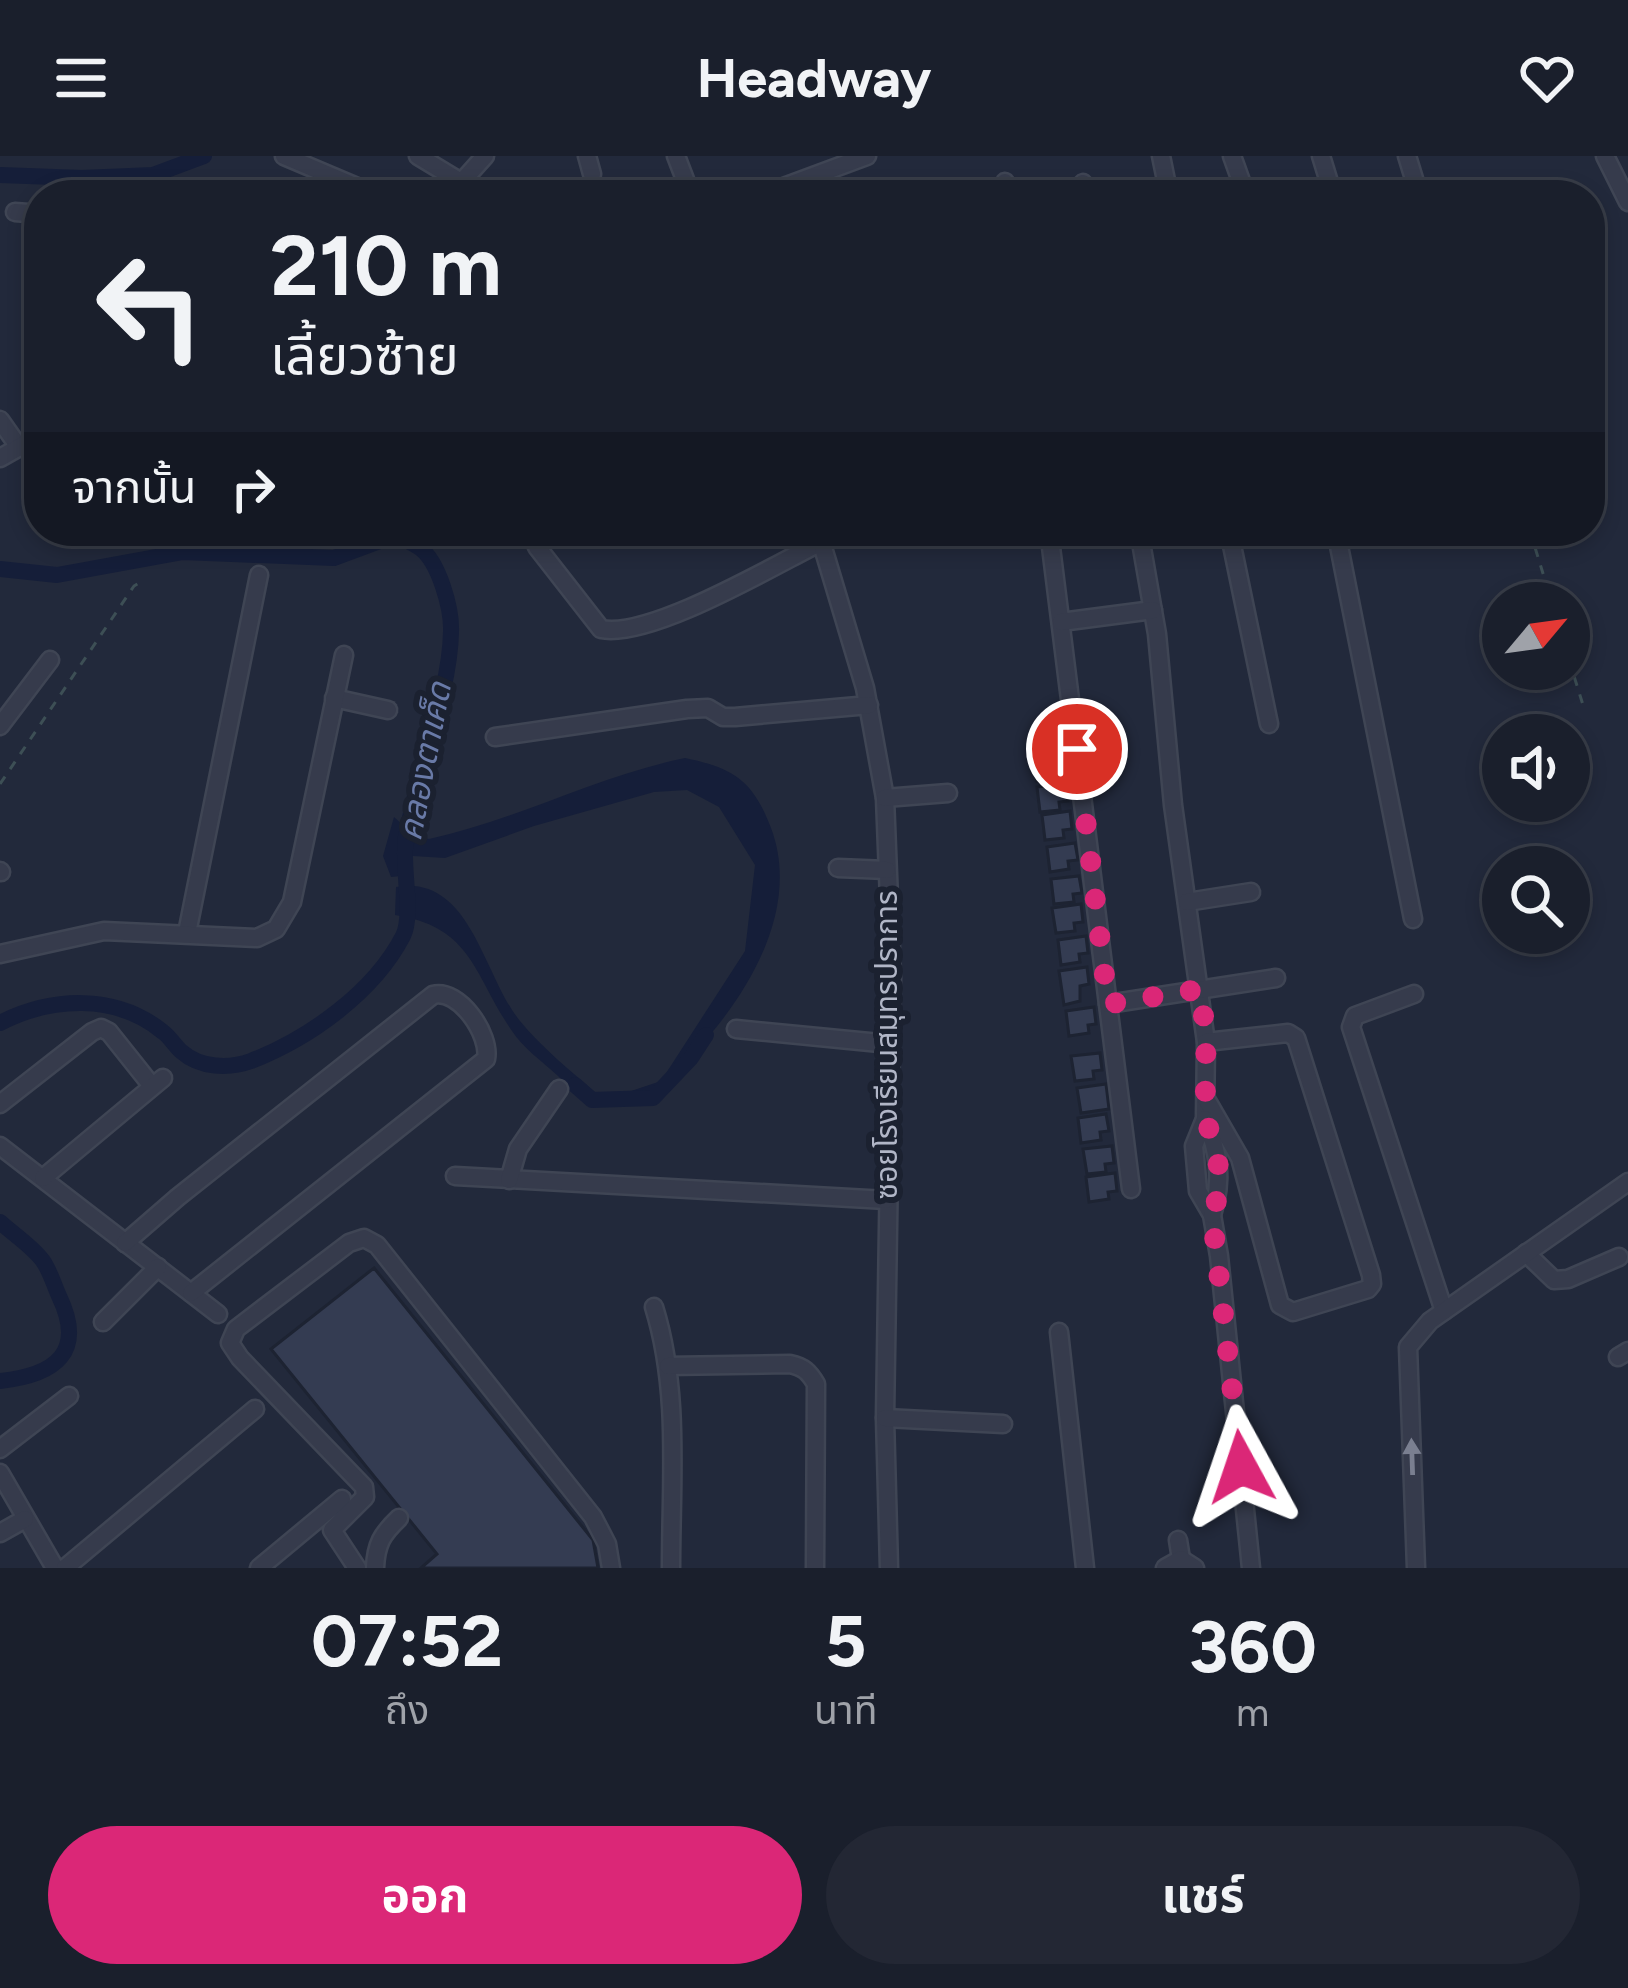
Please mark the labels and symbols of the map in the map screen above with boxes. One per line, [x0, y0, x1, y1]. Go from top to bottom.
north arrow [1482, 582, 1590, 690]
water label: คลองตาเค็ด [390, 677, 459, 843]
pin [1026, 698, 1128, 800]
street label: ซอยโรงเรียนสมุทรปราการ [868, 890, 905, 1200]
position arrow [1178, 1404, 1304, 1530]
one-way arrow [1402, 1437, 1421, 1475]

